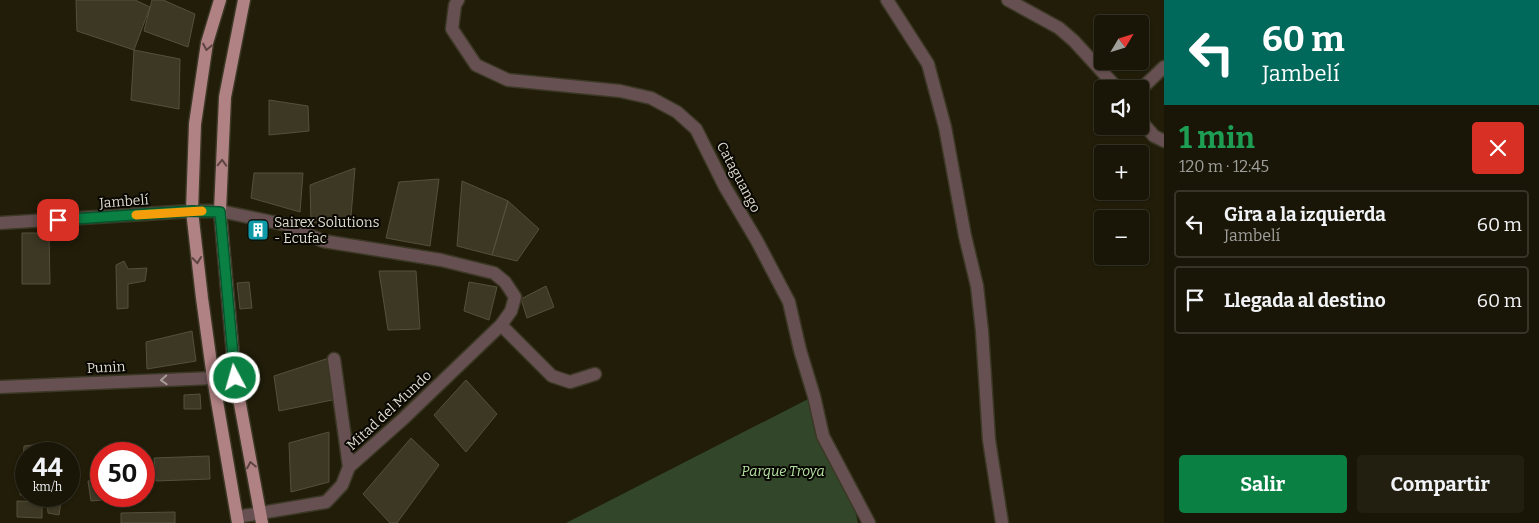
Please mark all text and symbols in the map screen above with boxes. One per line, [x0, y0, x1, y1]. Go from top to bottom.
north arrow [1094, 15, 1149, 70]
map controls [1094, 15, 1149, 265]
text: 60 m [1262, 18, 1345, 60]
icon: left [1179, 20, 1244, 85]
one-way arrow [202, 42, 212, 51]
text: Jambelí [1262, 60, 1340, 87]
button: sound [1094, 80, 1149, 135]
text: 1 min [1179, 120, 1255, 156]
button: close [1472, 122, 1524, 174]
street label: Cataguango [713, 139, 764, 216]
button: + [1094, 145, 1149, 200]
text: 120 m · 12:45 [1179, 157, 1269, 176]
one-way arrow [217, 159, 227, 166]
street label: Jambelí [98, 191, 150, 212]
pin [37, 199, 79, 241]
text: Gira a la izquierda [1224, 203, 1386, 226]
icon: arrive [44, 206, 72, 234]
button: − [1094, 210, 1149, 265]
icon: left [1181, 210, 1209, 238]
text: 60 m [1477, 213, 1522, 236]
place label: Sairex Solutions - Ecufac [274, 214, 379, 247]
building icon: Sairex Solutions - Ecufac [246, 218, 270, 242]
text: Jambelí [1224, 226, 1280, 245]
one-way arrow [191, 256, 202, 264]
icon: arrive [1181, 286, 1209, 314]
text: Llegada al destino [1224, 289, 1386, 312]
text: 60 m [1477, 289, 1522, 312]
position arrow [208, 351, 260, 403]
street label: Punin [86, 358, 126, 377]
street label: Mitad del Mundo [344, 367, 435, 454]
one-way arrow [160, 374, 168, 385]
speed limit sign: 50 [90, 442, 155, 507]
text: 44 [32, 453, 63, 483]
button: Salir [1179, 455, 1347, 513]
button: Compartir [1357, 455, 1524, 513]
one-way arrow [247, 460, 257, 469]
park label: Parque Troya [741, 463, 825, 480]
text: km/h [33, 480, 62, 494]

